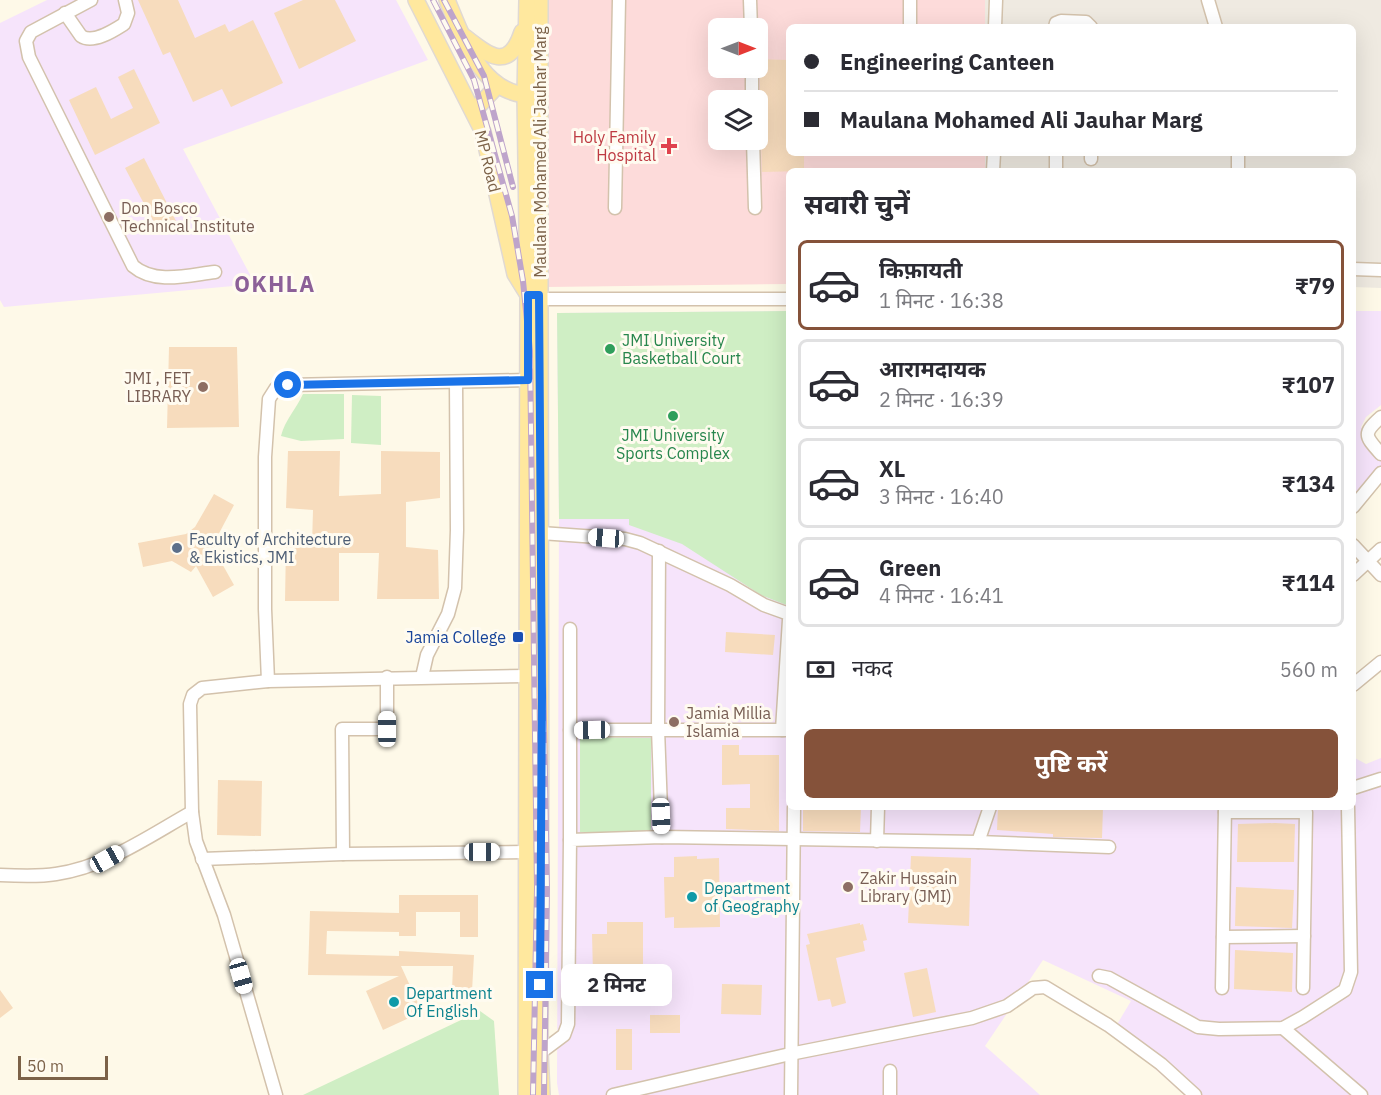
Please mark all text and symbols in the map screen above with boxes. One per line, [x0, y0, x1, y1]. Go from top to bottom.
north arrow [708, 18, 768, 78]
map controls [708, 18, 768, 150]
street label: Maulana Mohamed Ali Jauhar Marg [530, 26, 550, 278]
text: Engineering Canteen [840, 47, 1055, 76]
button: layers [708, 90, 768, 150]
text: Maulana Mohamed Ali Jauhar Marg [840, 105, 1202, 134]
place label: Holy Family Hospital [573, 127, 656, 165]
street label: MP Road [471, 128, 505, 194]
marker: Holy Family Hospital [660, 137, 678, 155]
text: सवारी चुनें [804, 186, 910, 221]
place label: Don Bosco Technical Institute [121, 198, 255, 236]
marker: Don Bosco Technical Institute [102, 210, 116, 224]
text: किफ़ायती [879, 255, 963, 284]
icon: car [807, 258, 861, 312]
district label: OKHLA [234, 269, 316, 298]
text: ₹79 [1295, 271, 1335, 300]
text: 1 मिनट · 16:38 [879, 287, 1004, 314]
place label: JMI University Basketball Court [622, 330, 741, 368]
marker: JMI University Basketball Court [603, 342, 617, 356]
text: आरामदायक [879, 354, 986, 383]
icon: car [807, 357, 861, 411]
place label: JMI , FET LIBRARY [124, 368, 192, 406]
text: ₹107 [1282, 370, 1335, 399]
route start [274, 371, 301, 398]
marker: JMI , FET LIBRARY [196, 380, 210, 394]
text: 2 मिनट · 16:39 [879, 386, 1004, 413]
marker: JMI University Sports Complex [666, 409, 680, 423]
place label: JMI University Sports Complex [616, 425, 730, 463]
text: XL [879, 454, 905, 483]
icon: car [807, 456, 861, 510]
text: ₹134 [1282, 469, 1335, 498]
text: 3 मिनट · 16:40 [879, 483, 1004, 510]
car [587, 528, 625, 548]
place label: Faculty of Architecture & Ekistics, JMI [189, 529, 352, 567]
marker: Faculty of Architecture & Ekistics, JMI [170, 541, 184, 555]
text: Green [879, 553, 941, 582]
icon: car [807, 555, 861, 609]
text: ₹114 [1282, 568, 1335, 597]
text: 4 मिनट · 16:41 [879, 582, 1004, 609]
place label: Jamia College [406, 627, 506, 647]
marker: Jamia College [511, 630, 525, 644]
icon: cash [804, 653, 837, 686]
text: नकद [852, 653, 893, 682]
text: 560 m [1280, 656, 1338, 683]
place label: Jamia Millia Islamia [686, 703, 772, 741]
car [378, 711, 396, 747]
marker: Jamia Millia Islamia [667, 715, 681, 729]
car [574, 721, 610, 739]
button: पुष्टि करें [804, 729, 1338, 798]
car [651, 798, 671, 834]
car [87, 842, 127, 876]
car [464, 843, 500, 861]
place label: Zakir Hussain Library (JMI) [860, 868, 957, 906]
place label: Department of Geography [704, 878, 800, 916]
marker: Zakir Hussain Library (JMI) [841, 880, 855, 894]
marker: Department of Geography [685, 890, 699, 904]
car [227, 956, 255, 996]
callout: 2 मिनट [561, 964, 672, 1006]
route end [526, 971, 553, 998]
text: 2 मिनट [587, 971, 646, 998]
place label: Department Of English [406, 983, 492, 1021]
marker: Department Of English [387, 995, 401, 1009]
scale bar [18, 1053, 108, 1080]
text: 50 m [27, 1056, 64, 1076]

